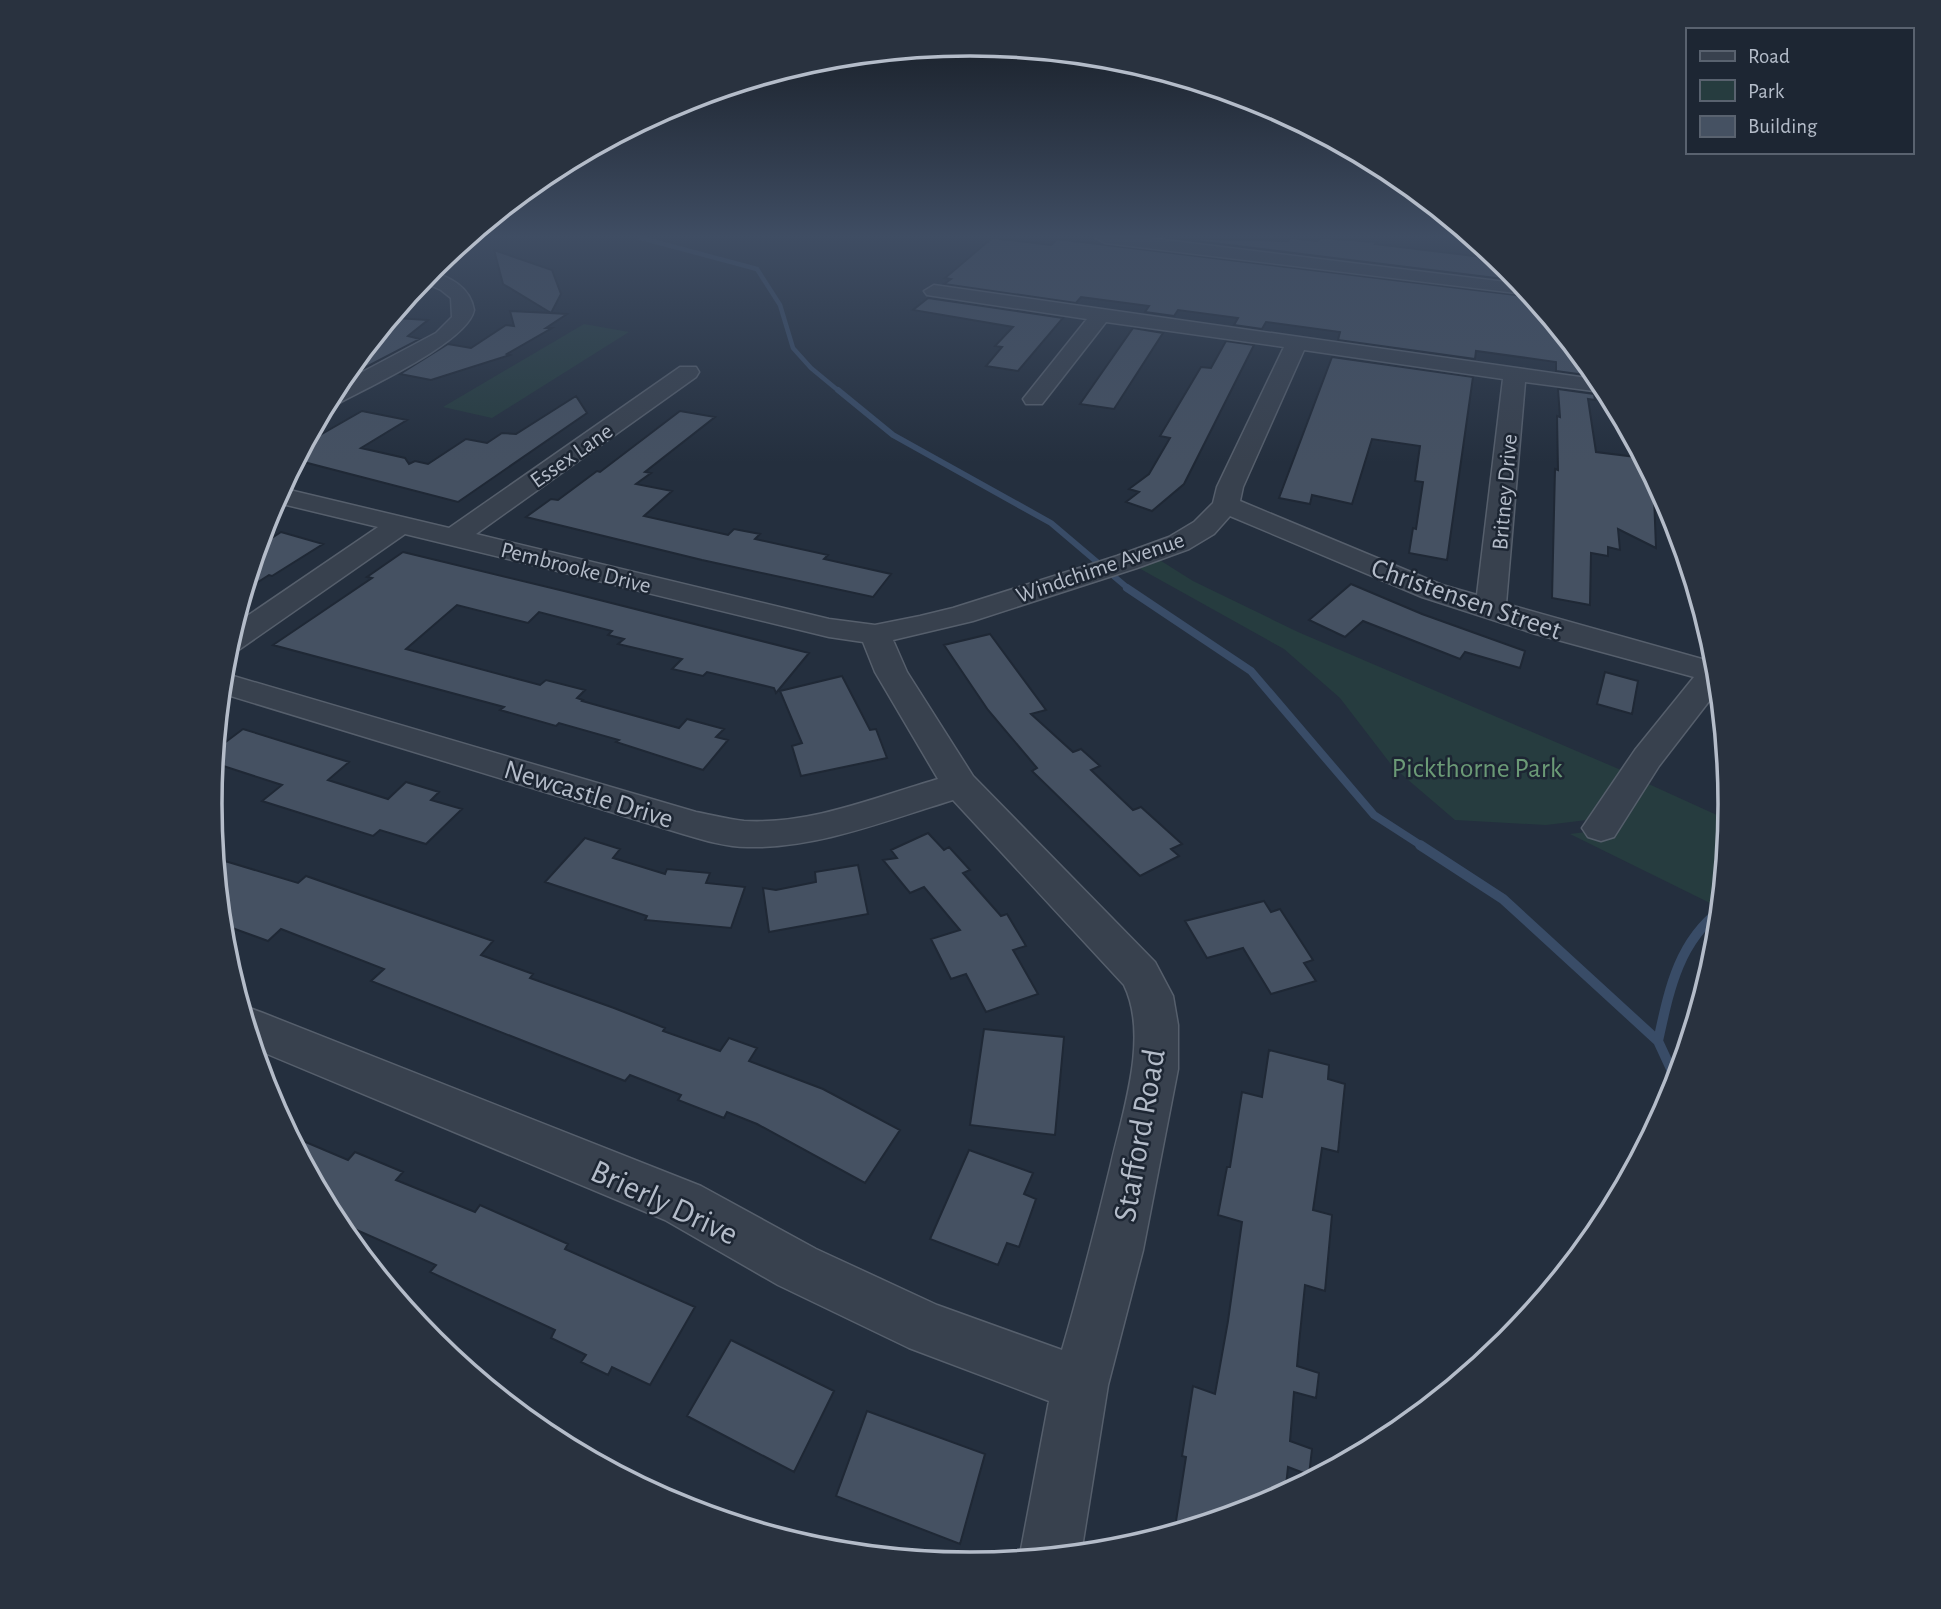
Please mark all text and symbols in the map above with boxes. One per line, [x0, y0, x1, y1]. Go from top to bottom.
legend [1686, 28, 1913, 154]
text: Road [1748, 46, 1790, 67]
text: Park [1748, 81, 1785, 102]
text: Building [1748, 116, 1818, 137]
street label: Essex Lane [526, 420, 617, 493]
street label: Britney Drive [1489, 433, 1522, 551]
street label: Windchime Avenue [1013, 529, 1187, 608]
street label: Pembrooke Drive [498, 539, 653, 598]
street label: Christensen Street [1368, 554, 1565, 646]
park label: Pickthorne Park [1391, 755, 1563, 783]
street label: Newcastle Drive [500, 756, 676, 834]
street label: Stafford Road [1109, 1046, 1172, 1225]
street label: Brierly Drive [585, 1155, 743, 1252]

